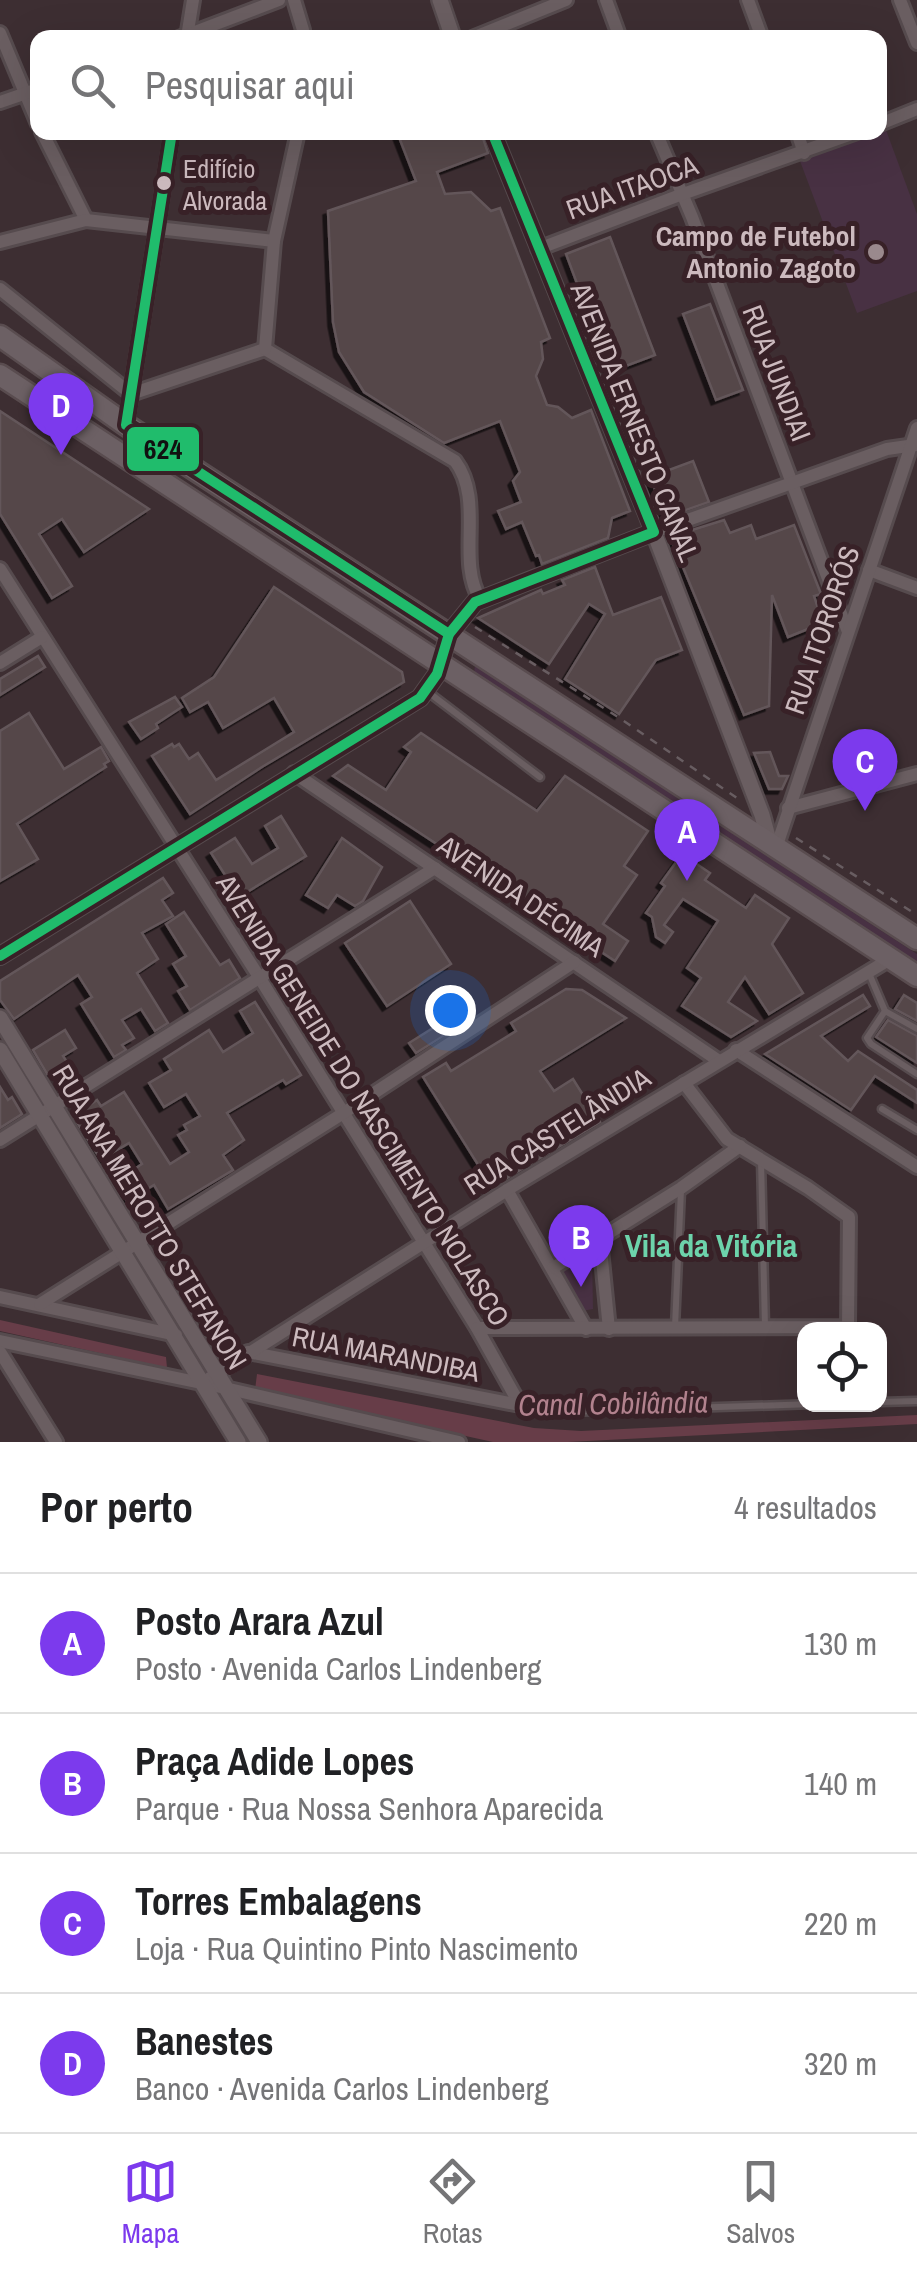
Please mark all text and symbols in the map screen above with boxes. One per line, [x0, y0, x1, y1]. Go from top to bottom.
search box [30, 30, 887, 140]
icon: search [65, 58, 120, 113]
text: Pesquisar aqui [145, 60, 355, 111]
street label: RUA ITAOCA [561, 145, 704, 228]
place label: Edifício Alvorada [182, 151, 267, 218]
marker: Edifício Alvorada [154, 173, 174, 193]
place label: Campo de Futebol Antonio Zagoto [656, 217, 856, 287]
marker: Campo de Futebol Antonio Zagoto [865, 241, 887, 263]
street label: AVENIDA ERNESTO CANAL [561, 276, 708, 567]
street label: RUA JUNDIAI [734, 299, 820, 447]
pin: D [28, 372, 94, 455]
line badge: 624 [125, 425, 201, 473]
text: 624 [144, 430, 182, 468]
street label: RUA ITORORÓS [775, 541, 869, 719]
pin: C [832, 728, 898, 811]
pin: A [654, 798, 720, 881]
street label: AVENIDA DÉCIMA [429, 826, 612, 966]
street label: AVENIDA GENEIDE DO NASCIMENTO NOLASCO [207, 866, 519, 1333]
your location [425, 985, 476, 1036]
street label: RUA ANA MEROTTO STEFANON [44, 1058, 256, 1376]
street label: RUA CASTELÂNDIA [457, 1058, 658, 1204]
pin: B [548, 1204, 614, 1287]
district label: Vila da Vitória [625, 1224, 798, 1267]
street label: RUA MARANDIBA [289, 1317, 484, 1391]
map controls [797, 1322, 887, 1412]
button: locate [797, 1322, 887, 1412]
water label: Canal Cobilândia [518, 1381, 708, 1425]
text: Por perto [40, 1479, 193, 1535]
text: 4 resultados [734, 1486, 877, 1529]
text: Posto Arara Azul [135, 1596, 384, 1647]
text: A [63, 1622, 82, 1665]
text: 130 m [804, 1622, 877, 1665]
text: Posto · Avenida Carlos Lindenberg [135, 1647, 542, 1690]
text: Praça Adide Lopes [135, 1736, 414, 1787]
text: B [63, 1762, 82, 1805]
text: 140 m [804, 1762, 877, 1805]
text: Parque · Rua Nossa Senhora Aparecida [135, 1787, 603, 1830]
text: Torres Embalagens [135, 1876, 422, 1927]
text: C [63, 1902, 82, 1945]
text: 220 m [804, 1902, 877, 1945]
text: Loja · Rua Quintino Pinto Nascimento [135, 1927, 578, 1970]
text: Banestes [135, 2016, 274, 2067]
text: D [63, 2042, 82, 2085]
text: 320 m [804, 2042, 877, 2085]
text: Banco · Avenida Carlos Lindenberg [135, 2067, 549, 2110]
tab: Mapa [122, 2154, 179, 2252]
tab: Rotas [423, 2154, 483, 2252]
tab: Salvos [726, 2154, 795, 2252]

